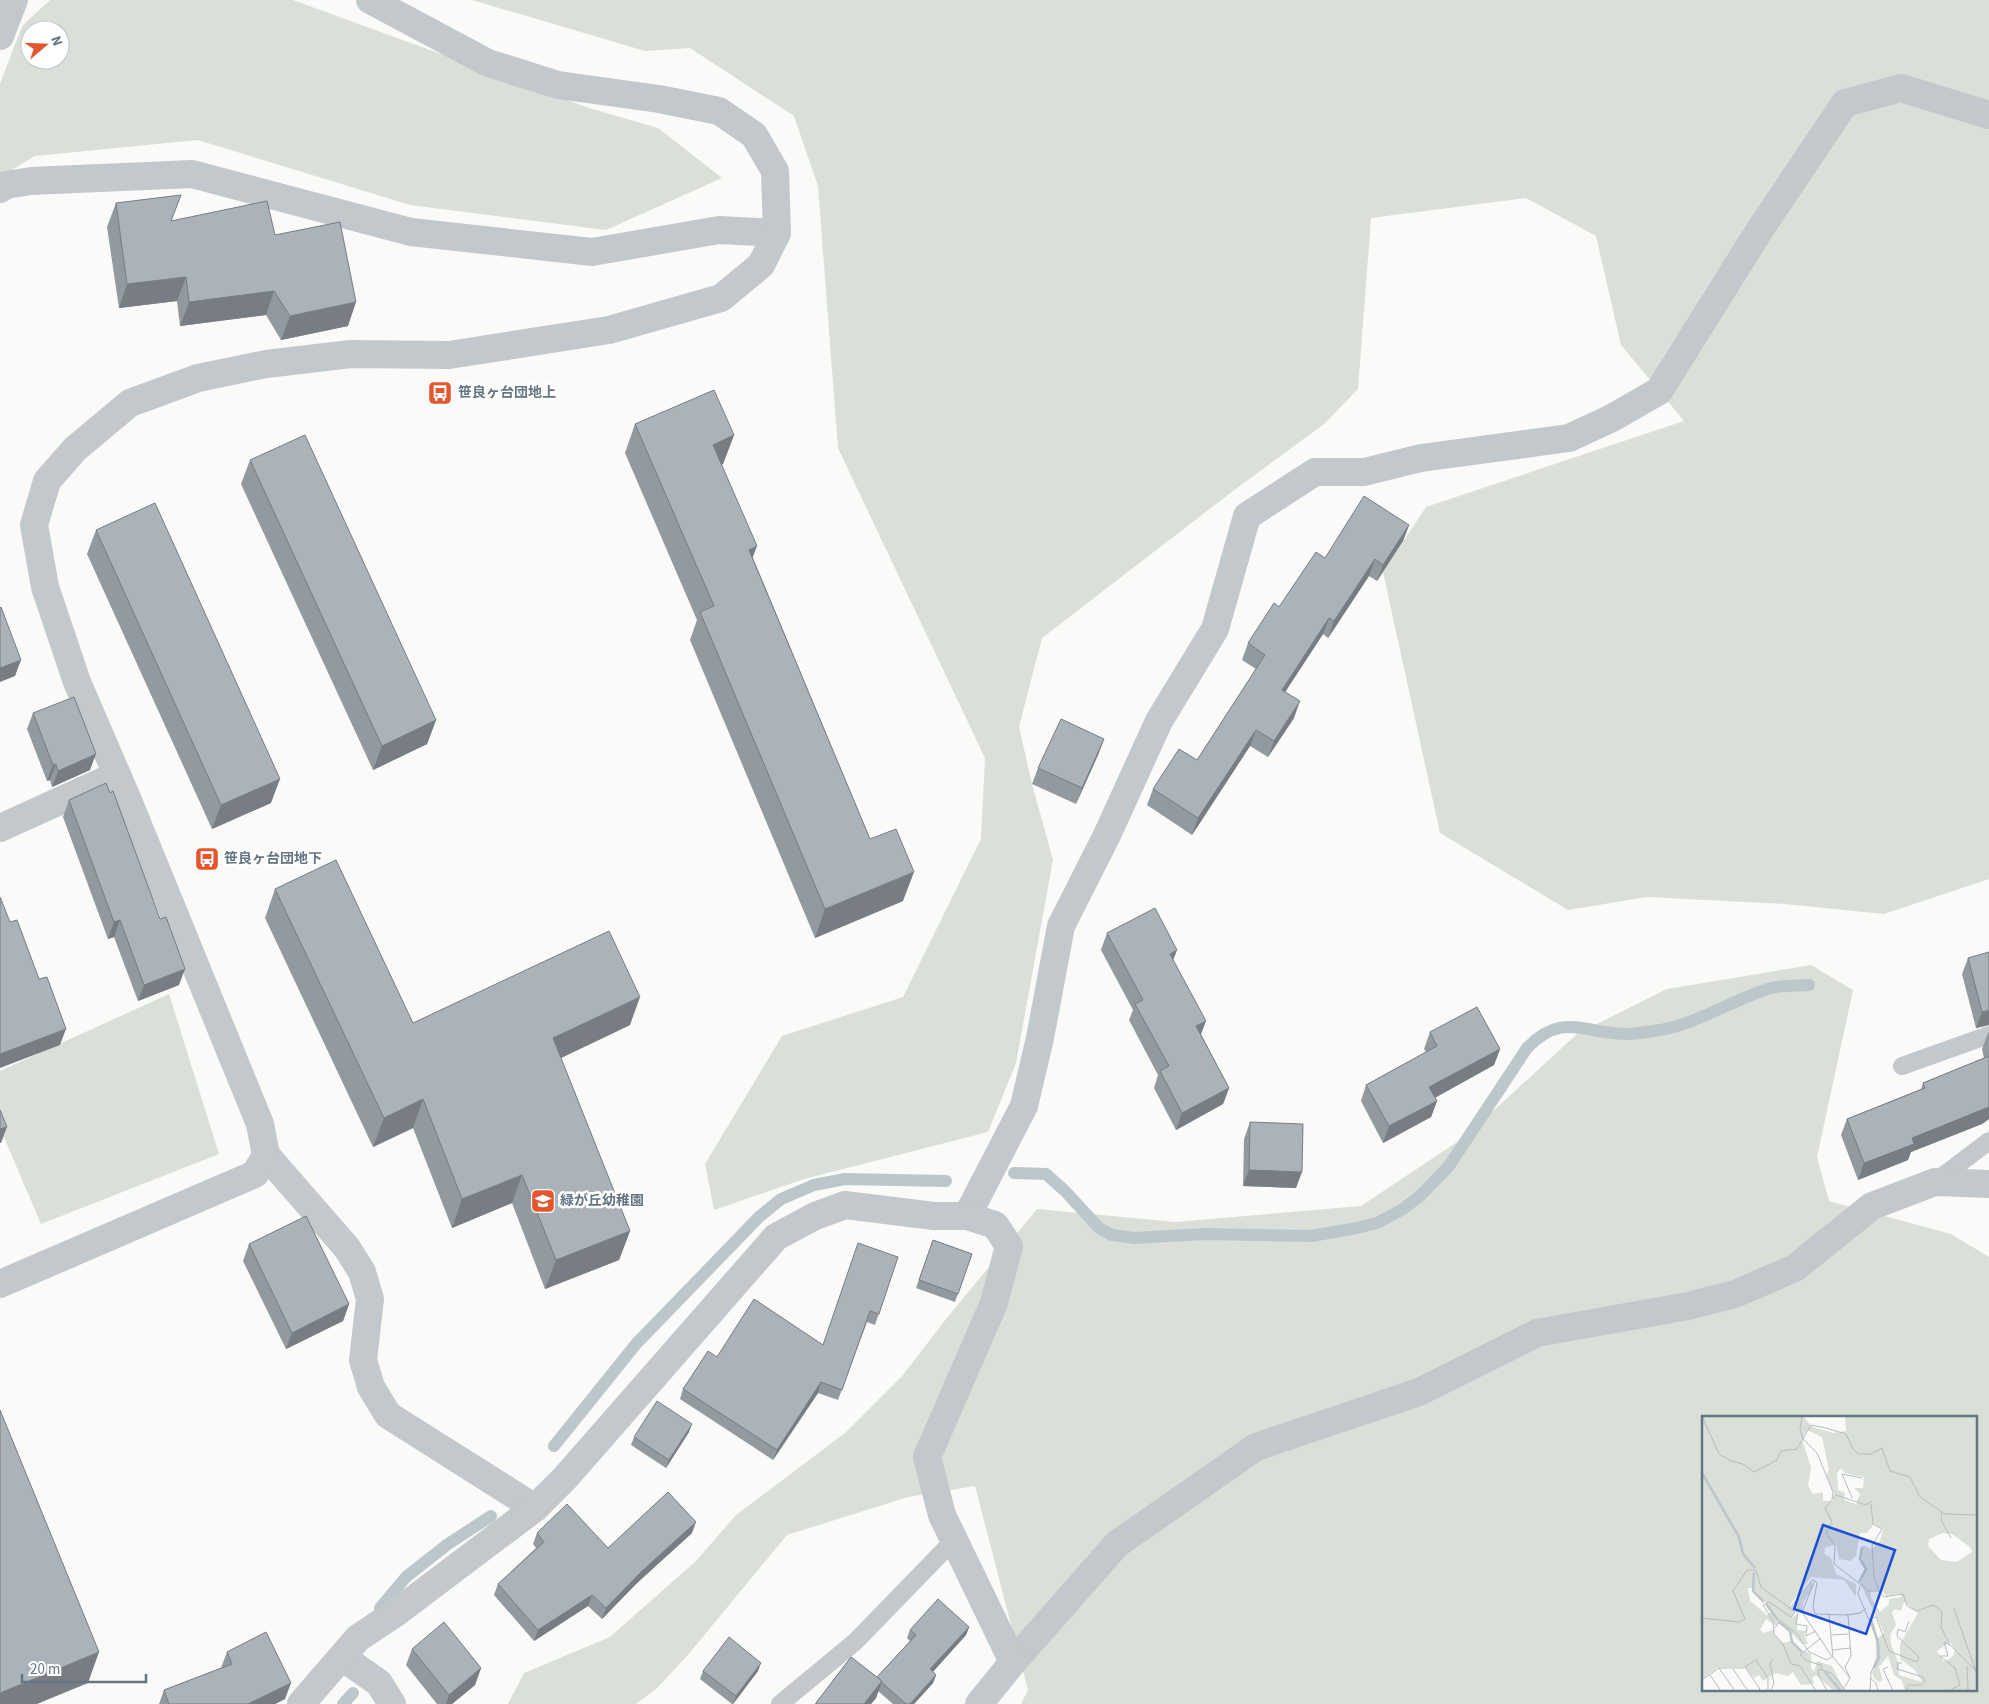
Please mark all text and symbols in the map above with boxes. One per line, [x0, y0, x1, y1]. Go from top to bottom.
north arrow [20, 20, 70, 70]
text: N [45, 33, 67, 49]
bus stop icon: 笹良ヶ台団地上 [427, 380, 453, 406]
place label: 笹良ヶ台団地上 [458, 383, 556, 403]
bus stop icon: 笹良ヶ台団地下 [194, 846, 220, 872]
place label: 笹良ヶ台団地下 [224, 849, 322, 869]
school or university icon: 緑が丘幼稚園 [530, 1188, 556, 1214]
place label: 緑が丘幼稚園 [560, 1191, 644, 1211]
inset map [1702, 1416, 1976, 1692]
scale bar [22, 1652, 146, 1684]
text: 20 m [30, 1659, 60, 1680]

